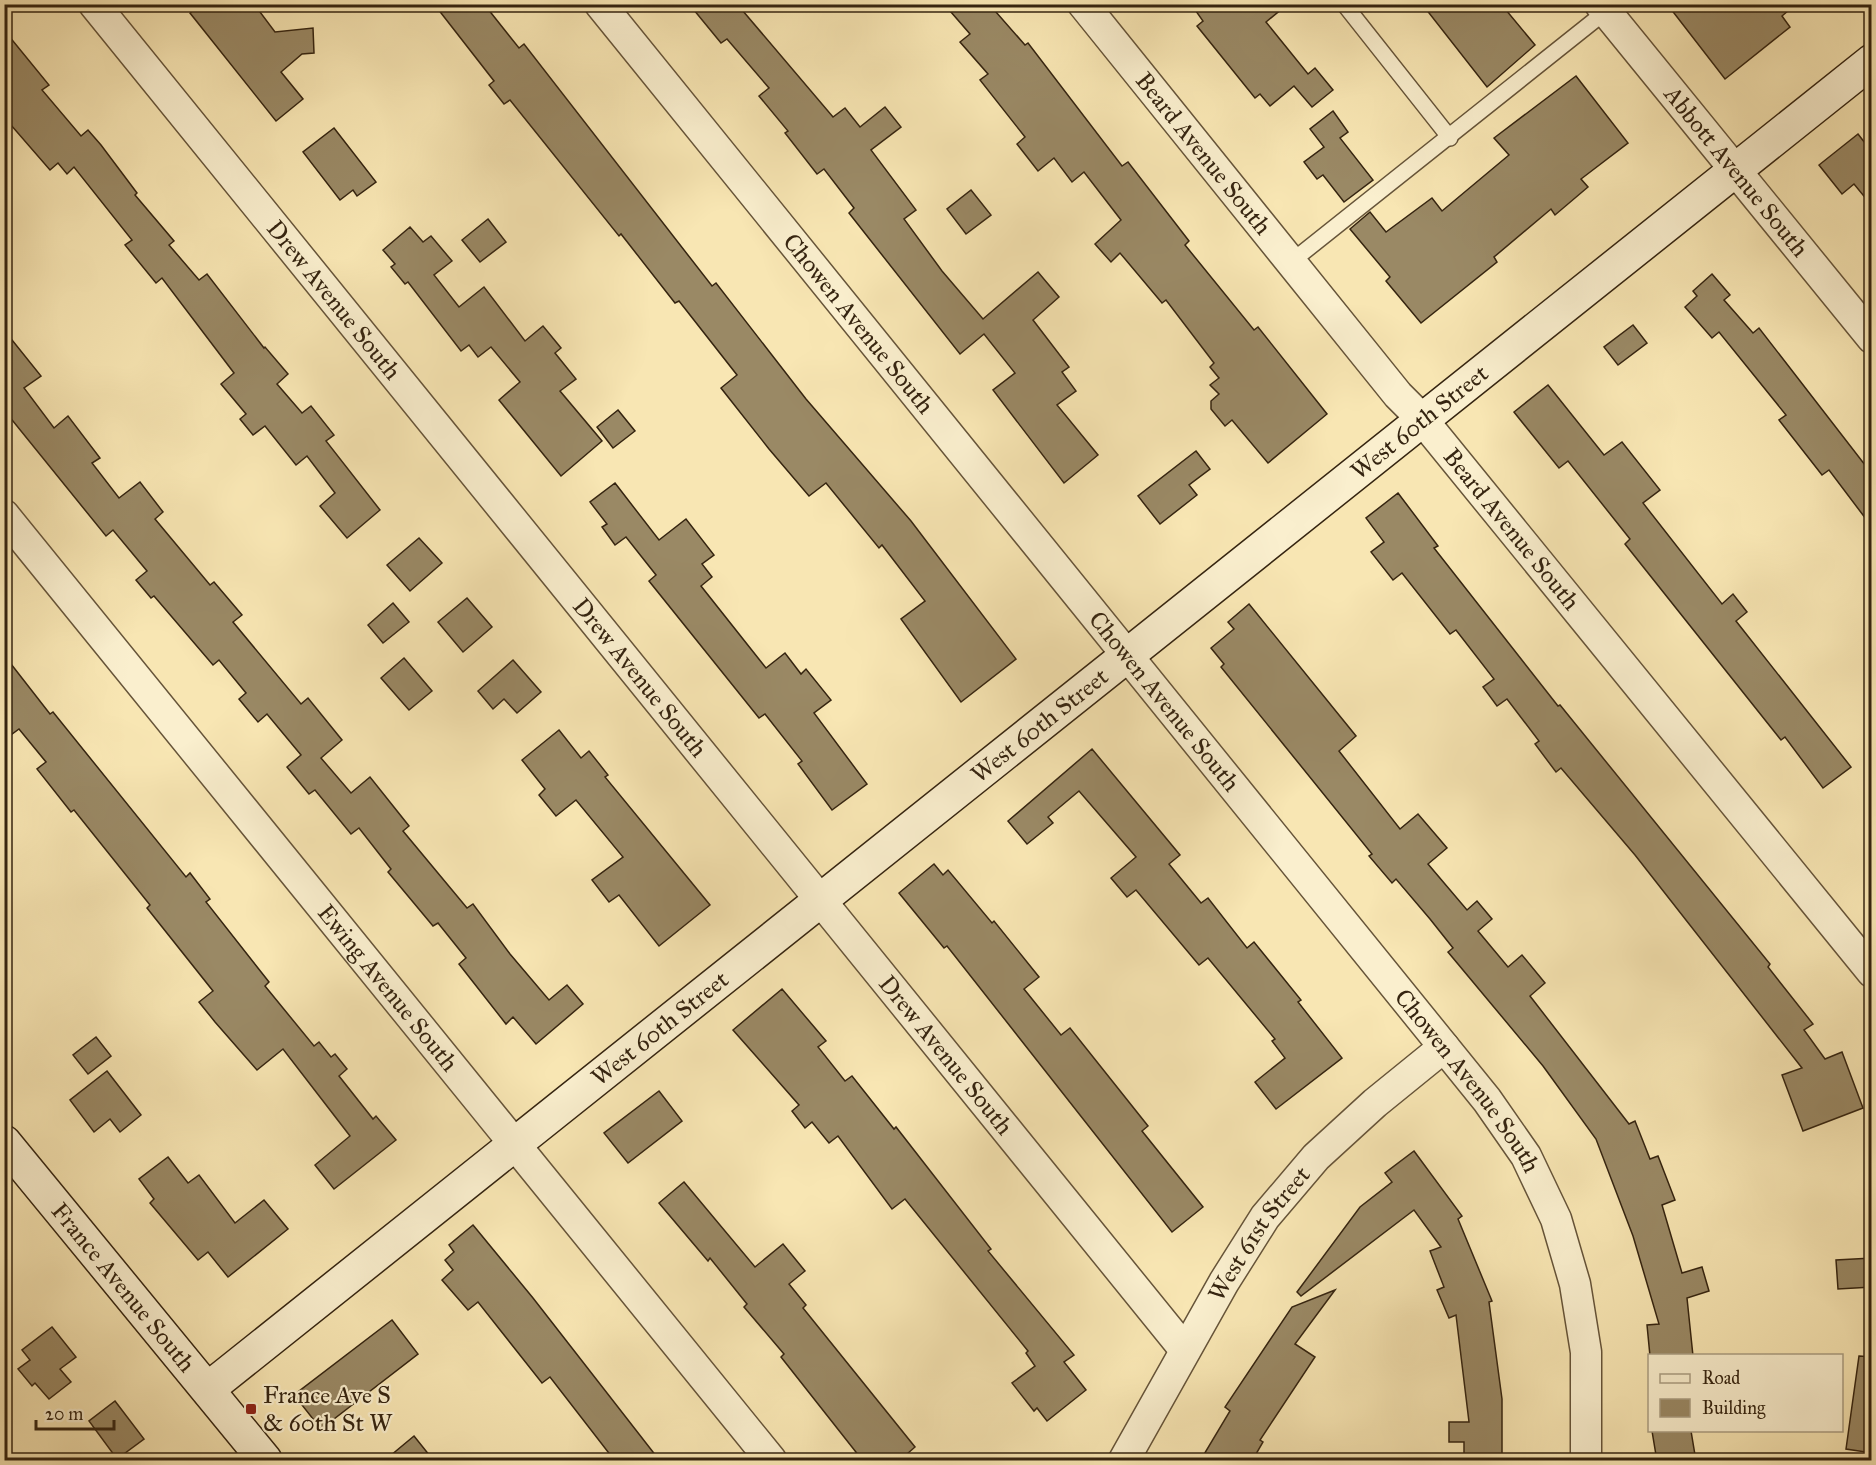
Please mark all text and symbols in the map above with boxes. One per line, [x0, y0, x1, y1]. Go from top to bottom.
street label: Beard Avenue South [1129, 66, 1278, 241]
street label: Abbott Avenue South [1657, 79, 1815, 263]
street label: Drew Avenue South [260, 214, 407, 386]
street label: Chowen Avenue South [777, 227, 941, 420]
street label: West 60th Street [1345, 358, 1495, 486]
street label: Beard Avenue South [1437, 442, 1586, 616]
street label: Drew Avenue South [566, 592, 714, 763]
street label: Chowen Avenue South [1082, 605, 1246, 798]
street label: West 60th Street [965, 661, 1115, 789]
street label: Ewing Avenue South [311, 898, 465, 1077]
street label: West 60th Street [585, 964, 735, 1092]
street label: Drew Avenue South [872, 969, 1020, 1141]
street label: Chowen Avenue South [1388, 983, 1547, 1177]
street label: West 61st Street [1202, 1160, 1317, 1306]
street label: France Avenue South [45, 1196, 202, 1378]
legend [1648, 1354, 1843, 1432]
text: Road [1702, 1367, 1740, 1389]
place label: France Ave S & 60th St W [263, 1380, 393, 1438]
scale bar [36, 1393, 114, 1431]
text: Building [1702, 1397, 1766, 1420]
marker: France Ave S & 60th St W [244, 1402, 258, 1416]
text: 20 m [45, 1403, 83, 1425]

